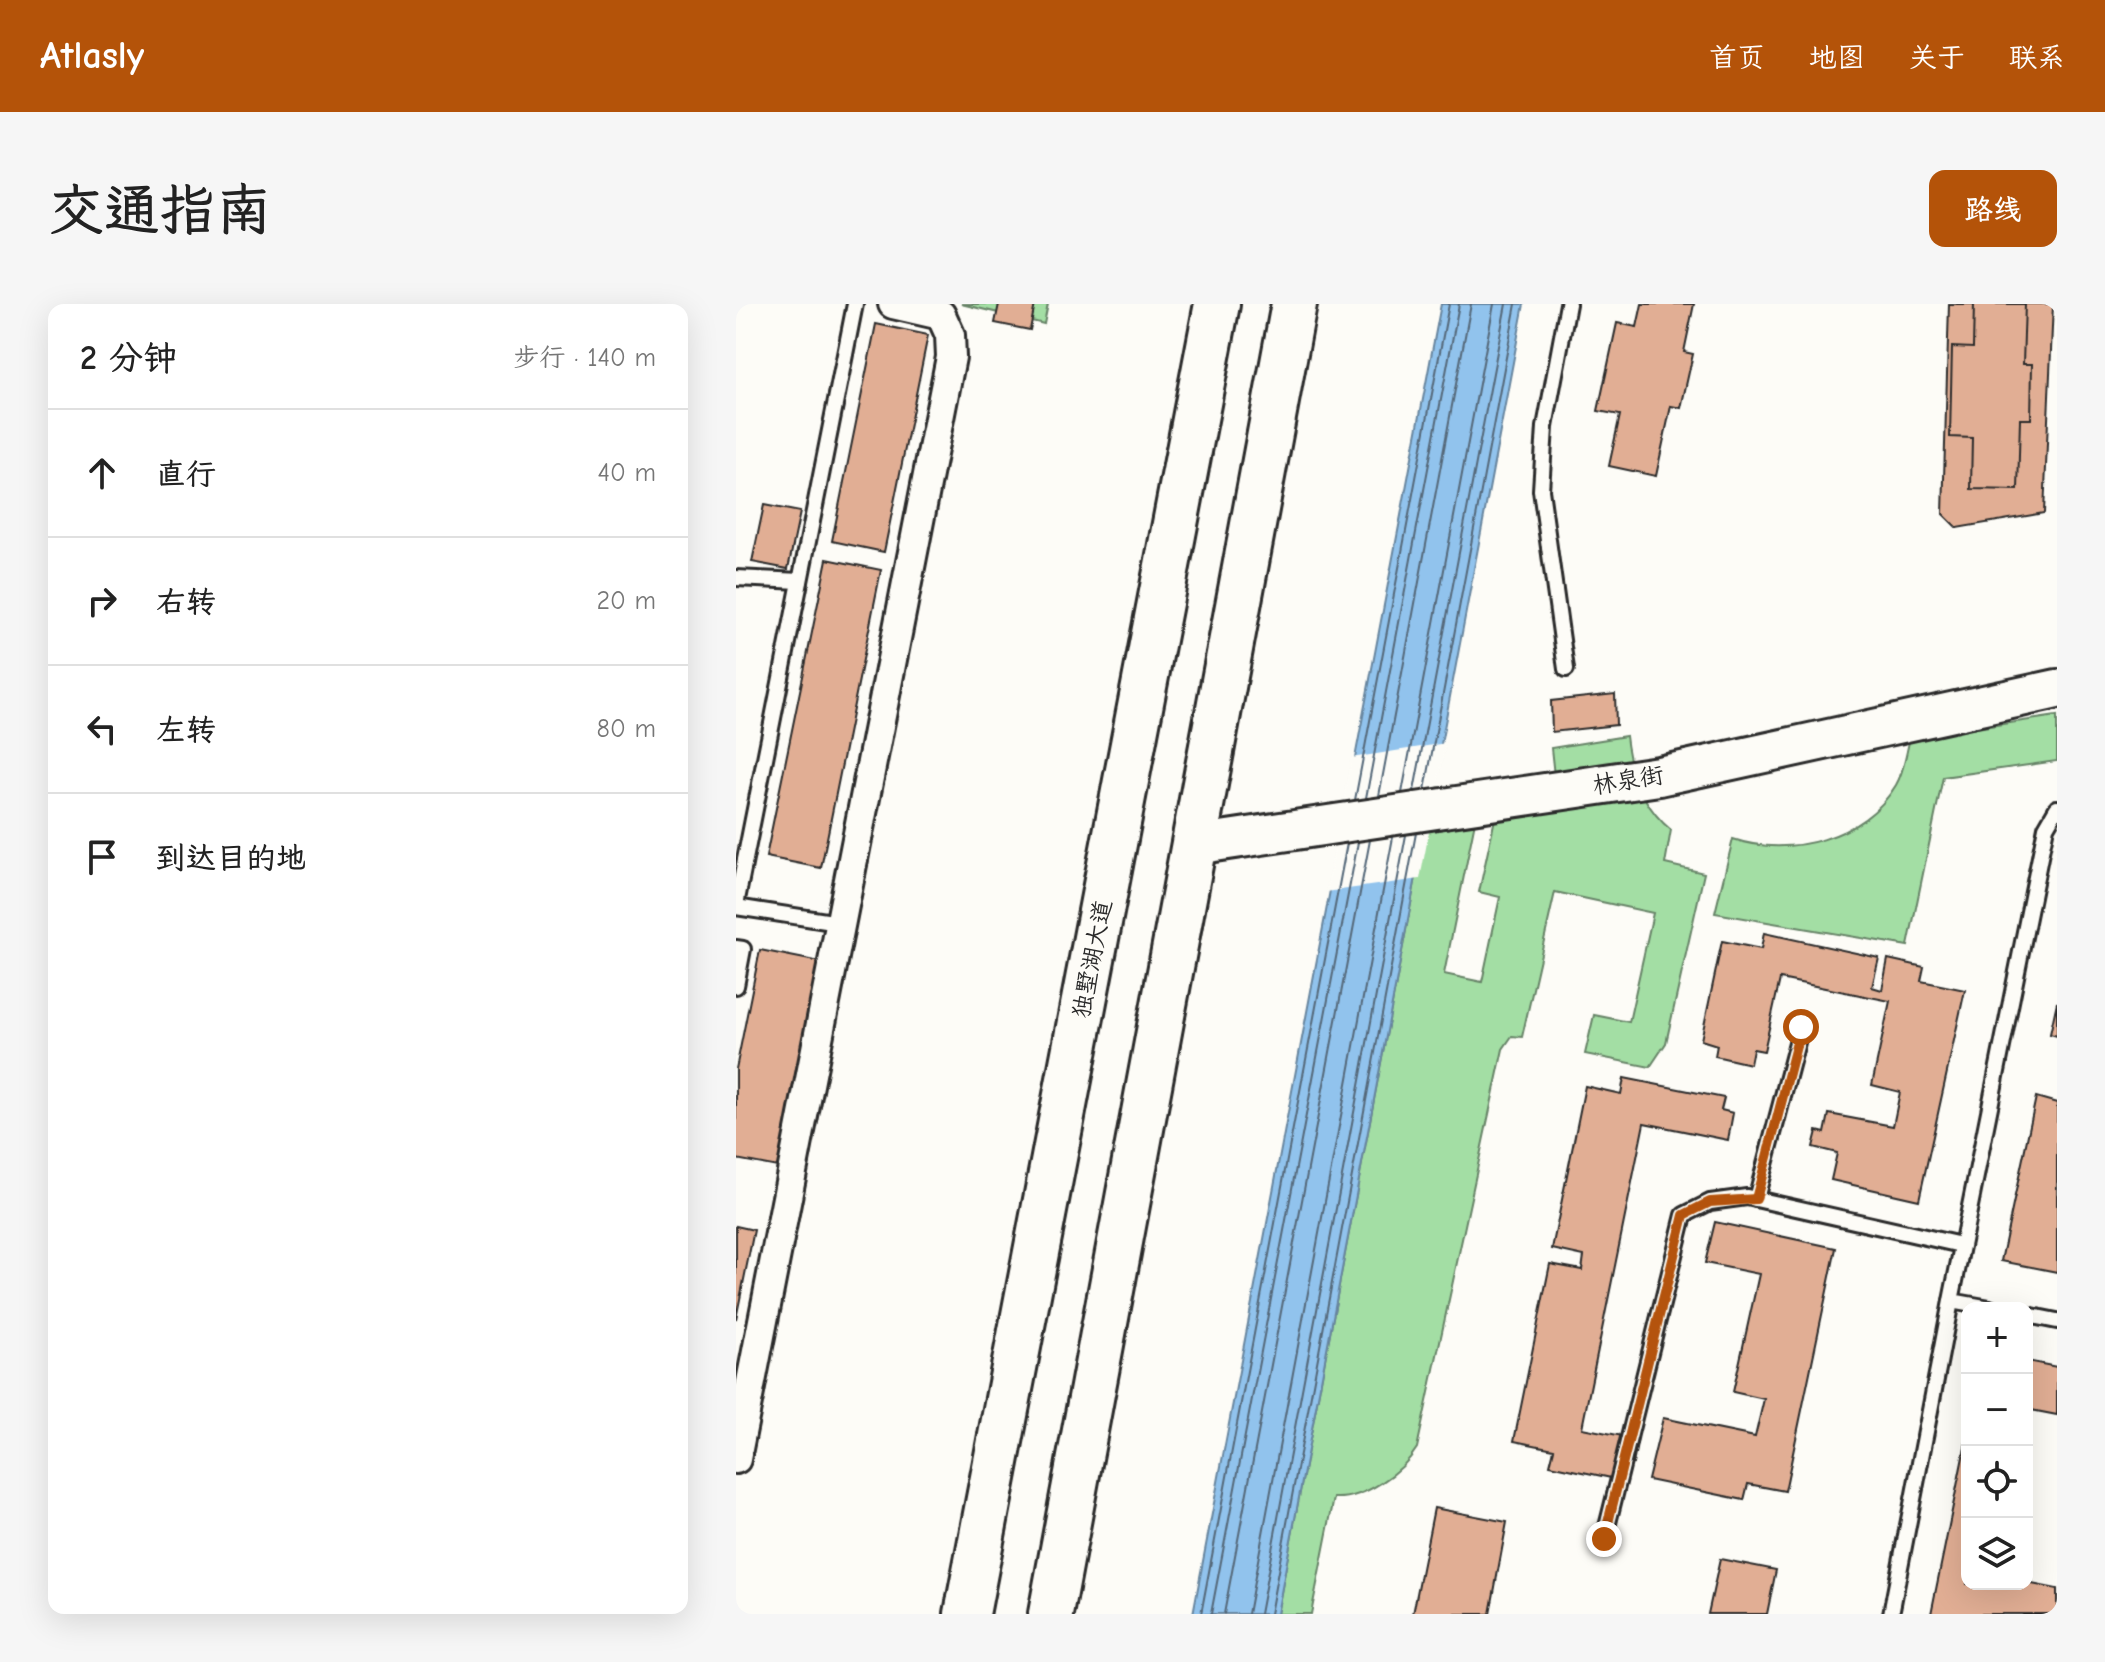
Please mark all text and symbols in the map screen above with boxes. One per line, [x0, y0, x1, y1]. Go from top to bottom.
text: Atlasly [40, 34, 144, 78]
text: 首页 [1709, 42, 1765, 74]
text: 地图 [1809, 42, 1865, 74]
text: 关于 [1909, 42, 1965, 74]
text: 联系 [2009, 42, 2065, 74]
button: 路线 [1929, 170, 2057, 247]
text: 交通指南 [48, 179, 272, 243]
text: 2 分钟 [80, 338, 177, 378]
text: 步行 · 140 m [513, 343, 656, 373]
icon: ahead [80, 451, 124, 495]
text: 直行 [156, 457, 216, 492]
text: 40 m [597, 458, 656, 488]
icon: right [80, 579, 124, 623]
text: 右转 [156, 585, 216, 620]
text: 20 m [596, 586, 656, 616]
icon: left [80, 707, 124, 751]
text: 左转 [156, 713, 216, 748]
text: 80 m [597, 714, 656, 744]
street label: 林泉街 [1590, 761, 1666, 799]
icon: arrive [80, 835, 124, 879]
text: 到达目的地 [156, 841, 306, 876]
street label: 独墅湖大道 [1067, 897, 1117, 1021]
route start [1783, 1009, 1819, 1045]
map controls [1961, 1302, 2033, 1590]
button: + [1961, 1302, 2033, 1374]
button: − [1961, 1374, 2033, 1446]
button: locate [1961, 1446, 2033, 1518]
button: layers [1961, 1518, 2033, 1590]
route end [1586, 1521, 1622, 1557]

